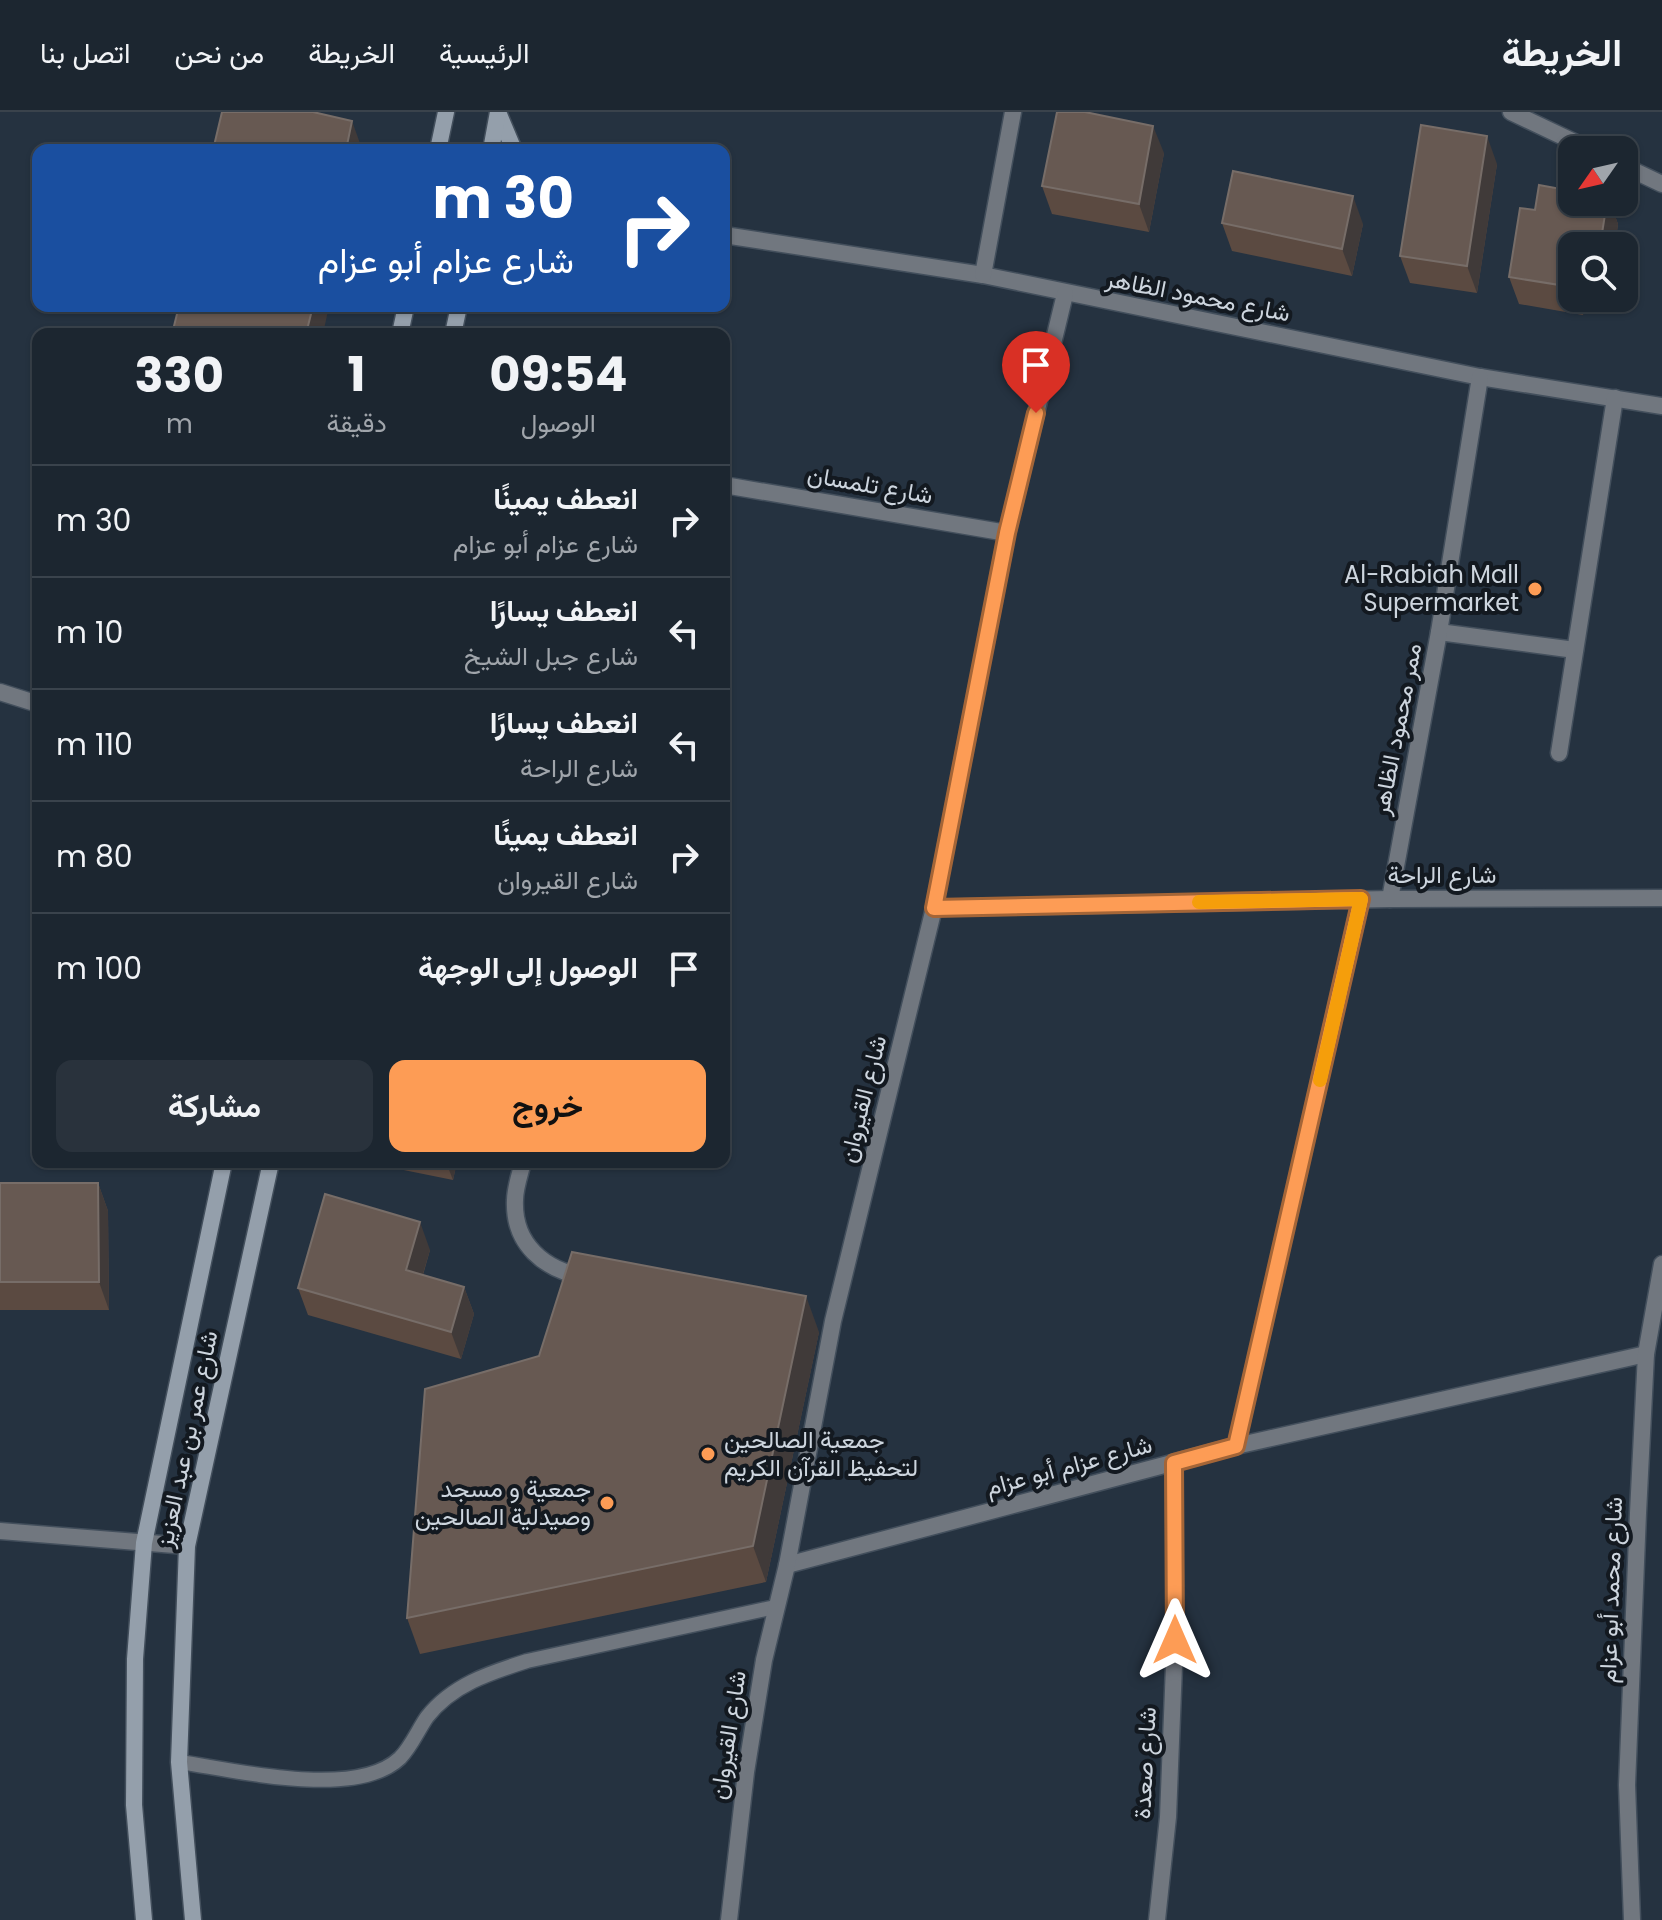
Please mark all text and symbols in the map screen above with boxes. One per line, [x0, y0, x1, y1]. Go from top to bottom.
text: الخريطة [1502, 26, 1622, 79]
text: اتصل بنا [40, 34, 130, 73]
text: من نحن [174, 34, 264, 73]
text: الخريطة [308, 34, 395, 73]
text: الرئيسية [439, 34, 529, 73]
north arrow [1558, 136, 1638, 216]
map controls [1558, 136, 1638, 312]
text: 30 m [432, 159, 574, 238]
icon: right [602, 176, 706, 280]
button: search [1558, 232, 1638, 312]
text: شارع عزام أبو عزام [318, 235, 574, 286]
street label: شارع محمود الظاهر [1102, 261, 1293, 330]
pin [1002, 331, 1070, 413]
text: 1 [348, 341, 366, 408]
text: 09:54 [489, 341, 627, 408]
text: 330 [135, 342, 224, 409]
icon: arrive [1014, 343, 1058, 387]
text: دقيقة [327, 405, 387, 441]
text: الوصول [521, 405, 596, 441]
text: m [166, 406, 193, 442]
street label: شارع تلمسان [805, 457, 935, 512]
text: انعطف يمينًا [493, 477, 638, 520]
text: 30 m [56, 499, 131, 542]
icon: right [662, 499, 706, 543]
text: شارع عزام أبو عزام [453, 526, 638, 562]
place label: Al-Rabiah Mall Supermarket [1344, 558, 1519, 619]
marker: Al-Rabiah Mall Supermarket [1526, 580, 1544, 598]
text: انعطف يسارًا [490, 589, 638, 632]
text: 10 m [56, 611, 123, 654]
icon: left [662, 611, 706, 655]
text: شارع جبل الشيخ [464, 638, 638, 674]
street label: ممر محمود الظاهر [1363, 640, 1429, 819]
text: انعطف يسارًا [490, 701, 638, 744]
text: 110 m [56, 723, 133, 766]
icon: left [662, 723, 706, 767]
text: شارع الراحة [520, 750, 638, 786]
text: انعطف يمينًا [493, 813, 638, 856]
text: 80 m [56, 835, 133, 878]
icon: right [662, 835, 706, 879]
street label: شارع الراحة [1388, 858, 1496, 891]
text: شارع القيروان [497, 862, 638, 898]
text: الوصول إلى الوجهة [418, 946, 638, 989]
text: 100 m [56, 947, 142, 990]
icon: arrive [662, 947, 706, 991]
street label: شارع القيروان [831, 1032, 894, 1166]
button: مشاركة [56, 1060, 373, 1152]
button: خروج [389, 1060, 706, 1152]
street label: شارع عمر بن عبد العزيز [147, 1328, 226, 1551]
place label: جمعية الصالحين لتحفيظ القرآن الكريم [724, 1423, 918, 1484]
street label: شارع عزام أبو عزام [982, 1427, 1156, 1504]
marker: جمعية الصالحين لتحفيظ القرآن الكريم [699, 1445, 717, 1463]
place label: جمعية و مسجد وصيدلية الصالحين [415, 1472, 591, 1533]
marker: جمعية و مسجد وصيدلية الصالحين [598, 1494, 616, 1512]
street label: شارع محمد أبو عزام [1591, 1496, 1630, 1684]
position arrow [1133, 1598, 1217, 1682]
street label: شارع القيروان [701, 1668, 754, 1802]
street label: شارع صعدة [1125, 1706, 1164, 1820]

